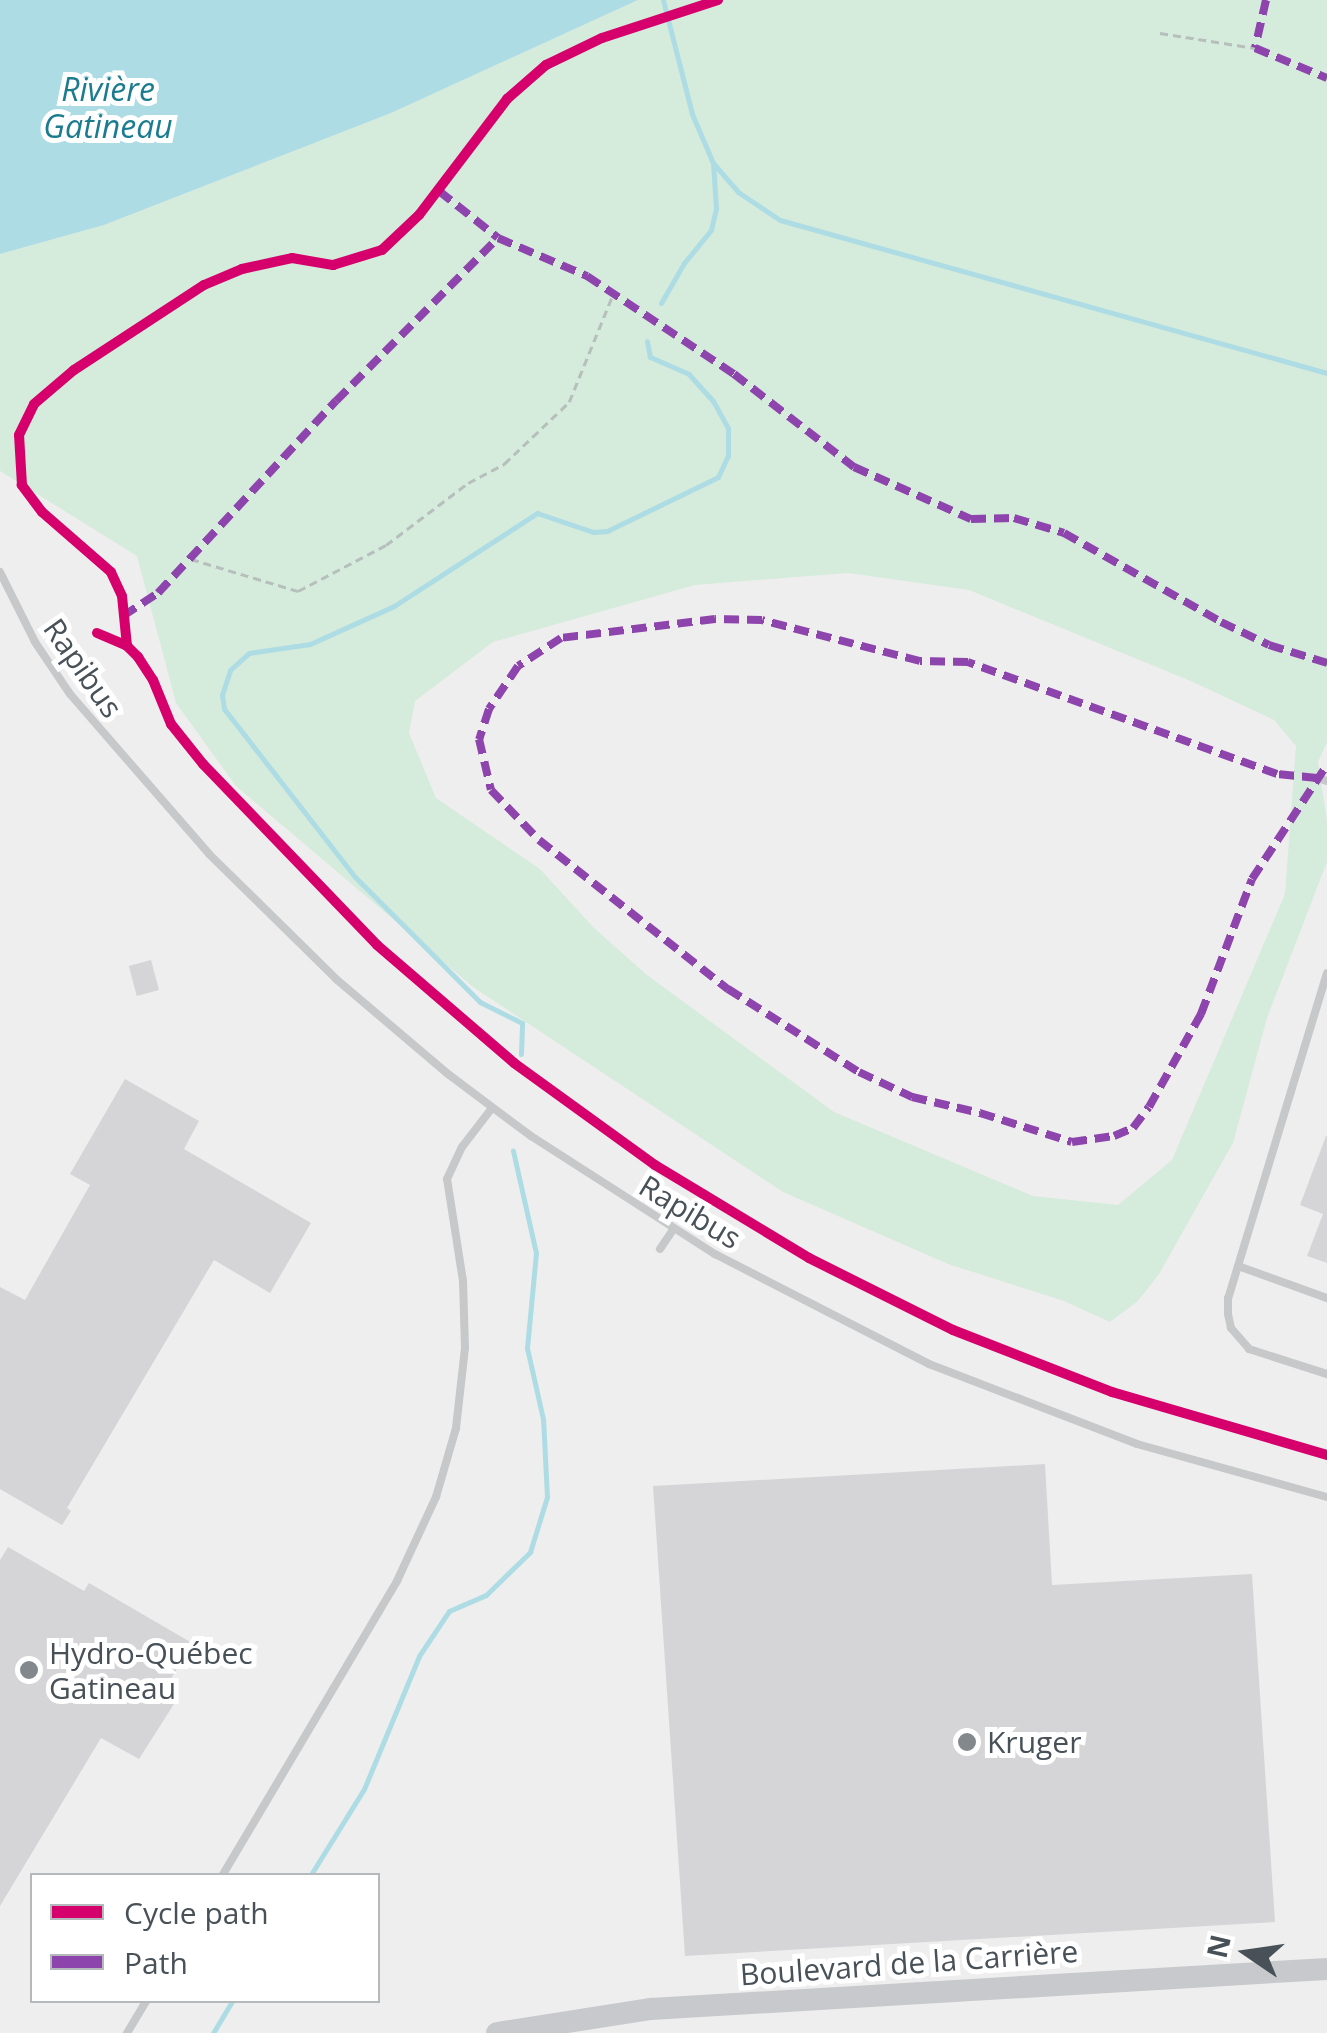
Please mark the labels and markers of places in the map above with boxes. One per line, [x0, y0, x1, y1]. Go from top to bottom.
place label: Hydro-Québec Gatineau [49, 1635, 253, 1706]
marker: Hydro-Québec Gatineau [18, 1659, 40, 1681]
place label: Kruger [987, 1724, 1081, 1760]
marker: Kruger [956, 1731, 978, 1753]

